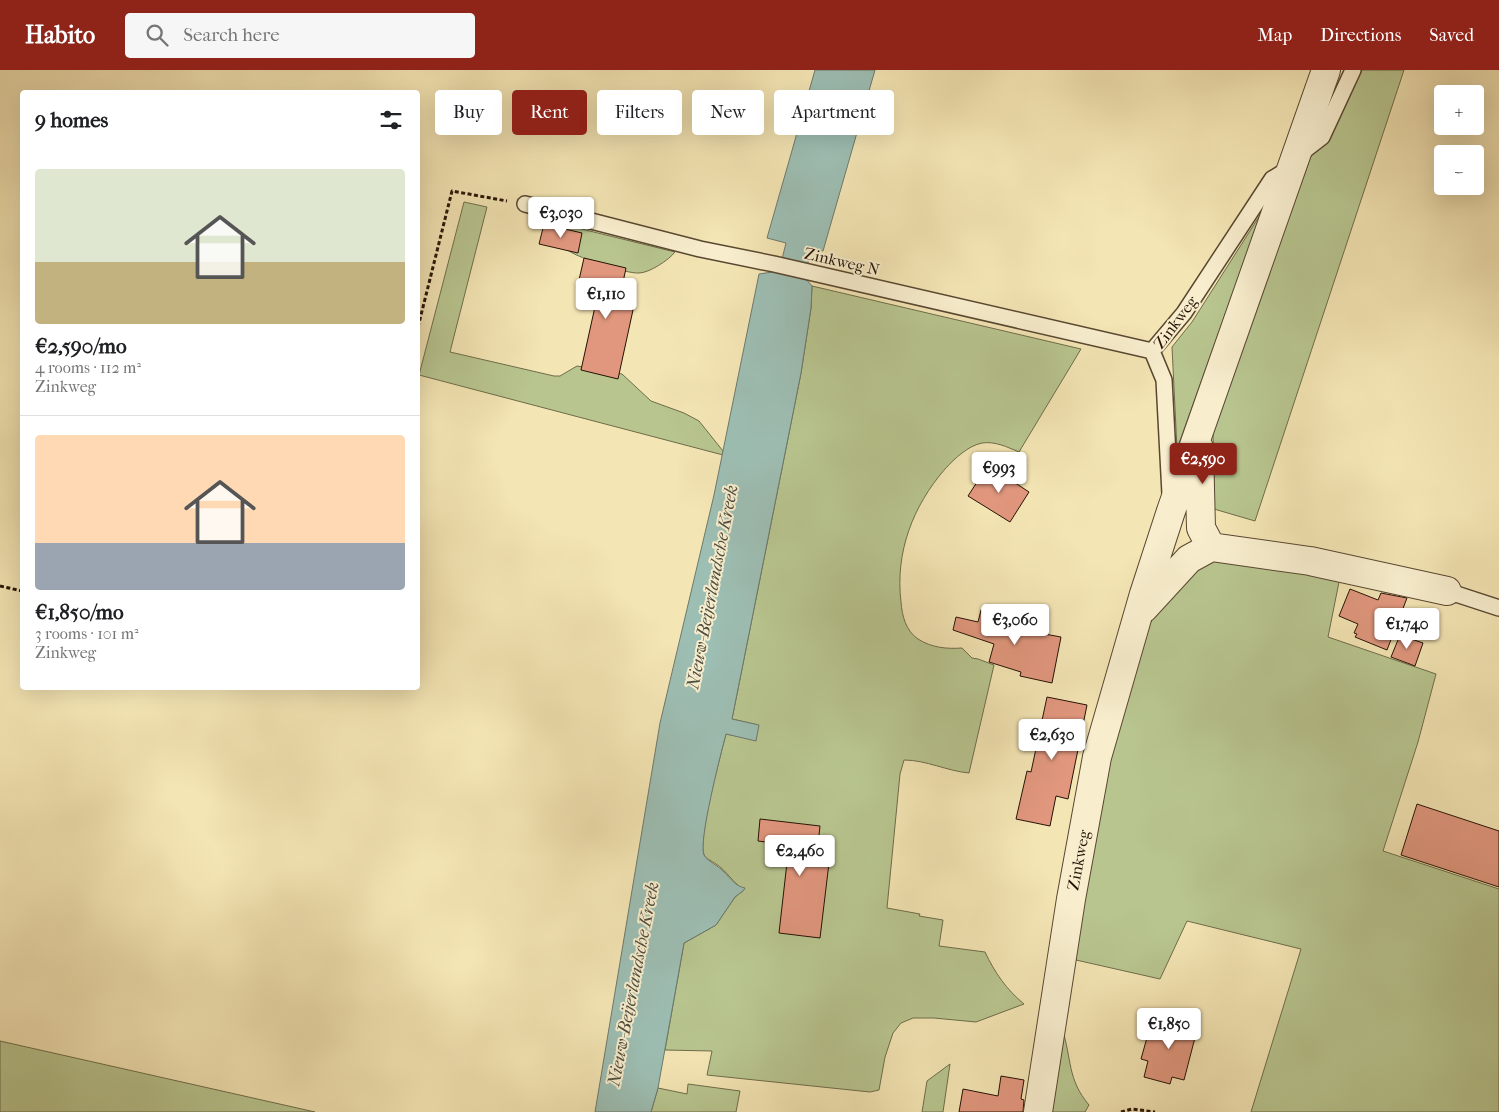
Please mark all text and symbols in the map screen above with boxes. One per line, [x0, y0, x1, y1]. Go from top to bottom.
search box [125, 13, 475, 58]
text: Habito [25, 21, 95, 49]
icon: search [143, 21, 171, 49]
text: Search here [183, 24, 280, 46]
text: Map [1258, 25, 1292, 46]
text: Directions [1320, 25, 1401, 46]
text: Saved [1429, 25, 1474, 46]
map controls [1434, 85, 1484, 195]
button: + [1434, 85, 1484, 135]
chip: Buy [435, 90, 502, 135]
chip: Rent [512, 90, 587, 135]
chip: Filters [597, 90, 682, 135]
chip: New [692, 90, 764, 135]
chip: Apartment [774, 90, 894, 135]
icon: filters [377, 106, 405, 134]
text: 9 homes [35, 108, 108, 132]
button: − [1434, 145, 1484, 195]
pin: €3,030 [520, 196, 602, 239]
icon: home [175, 202, 265, 292]
text: €3,030 [539, 203, 583, 222]
street label: Zinkweg N [802, 244, 881, 279]
pin: €1,110 [565, 278, 647, 320]
text: €1,110 [587, 284, 625, 303]
street label: Zinkweg [1149, 292, 1202, 352]
text: €2,590/mo [35, 334, 127, 358]
text: 4 rooms · 112 m² [35, 358, 141, 377]
text: Zinkweg [35, 377, 96, 396]
pin: €2,590 [1162, 442, 1244, 485]
text: €2,590 [1181, 449, 1225, 468]
pin: €993 [969, 452, 1029, 494]
text: €993 [983, 458, 1015, 477]
icon: home [175, 467, 265, 557]
water label: Nieuw-Beijerlandsche Kreek [682, 483, 743, 692]
text: €1,850/mo [35, 600, 124, 624]
pin: €3,060 [974, 604, 1056, 646]
pin: €1,740 [1366, 608, 1448, 650]
text: €3,060 [992, 610, 1038, 629]
text: €1,740 [1385, 614, 1429, 633]
text: 3 rooms · 101 m² [35, 624, 138, 643]
text: Zinkweg [35, 643, 96, 662]
pin: €2,630 [1011, 718, 1093, 761]
text: €2,630 [1030, 725, 1075, 744]
street label: Zinkweg [1063, 828, 1094, 892]
pin: €2,460 [759, 834, 841, 877]
text: €2,460 [776, 841, 824, 860]
water label: Nieuw-Beijerlandsche Kreek [603, 880, 664, 1089]
pin: €1,850 [1128, 1008, 1210, 1050]
text: €1,850 [1148, 1014, 1190, 1033]

